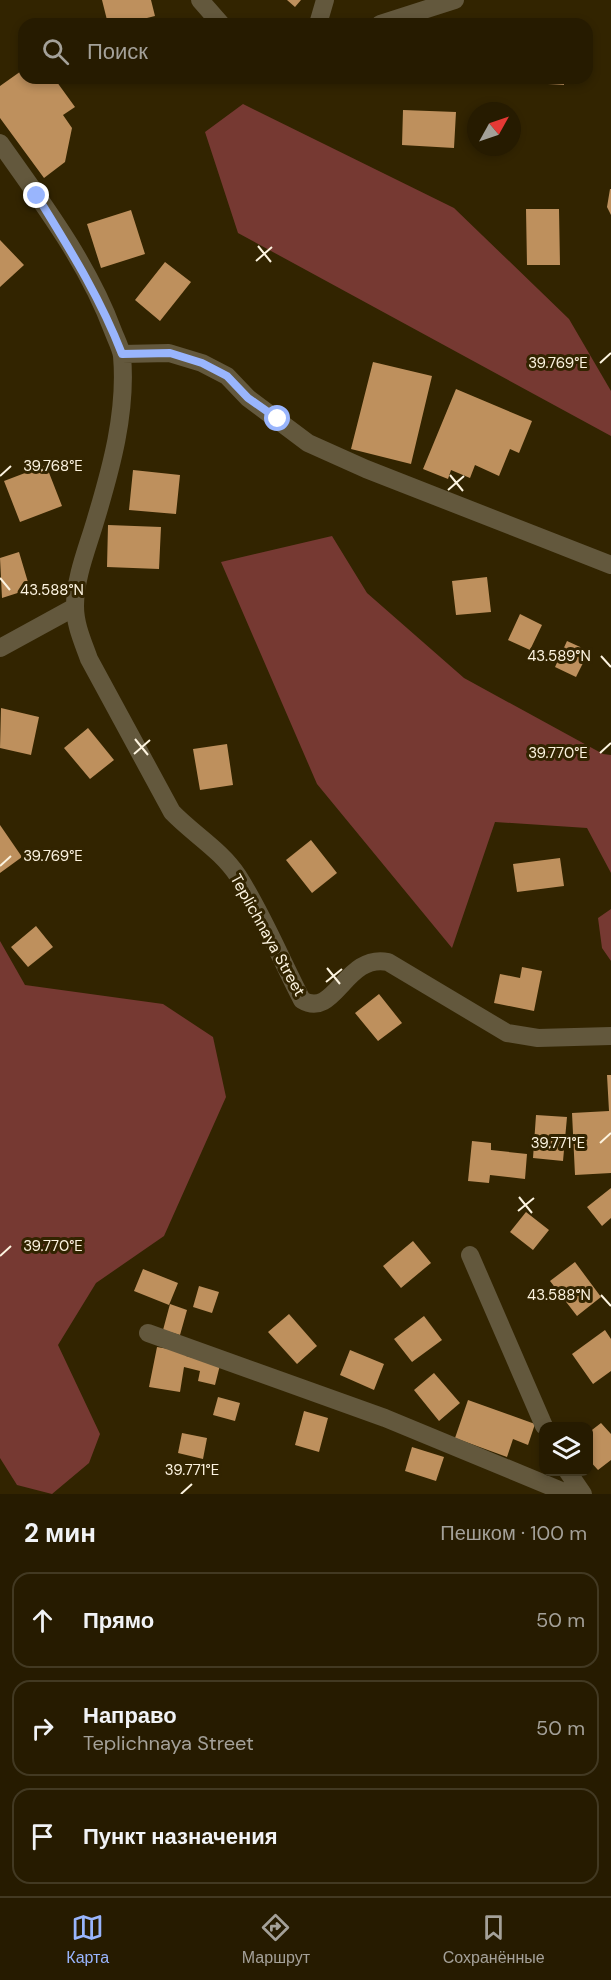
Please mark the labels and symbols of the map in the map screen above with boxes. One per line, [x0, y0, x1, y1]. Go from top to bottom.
north arrow [467, 102, 521, 156]
route end [23, 182, 49, 208]
text: 39.769°E [528, 353, 588, 373]
route start [264, 405, 290, 431]
text: 39.768°E [23, 456, 83, 476]
text: 43.588°N [20, 580, 84, 600]
text: 43.589°N [527, 646, 591, 666]
text: 39.770°E [528, 743, 588, 763]
text: 39.769°E [23, 846, 83, 866]
street label: Teplichnaya Street [226, 870, 310, 1000]
text: 39.771°E [531, 1133, 585, 1153]
text: 39.770°E [23, 1236, 83, 1256]
text: 43.588°N [527, 1285, 591, 1305]
text: 39.771°E [165, 1460, 219, 1480]

